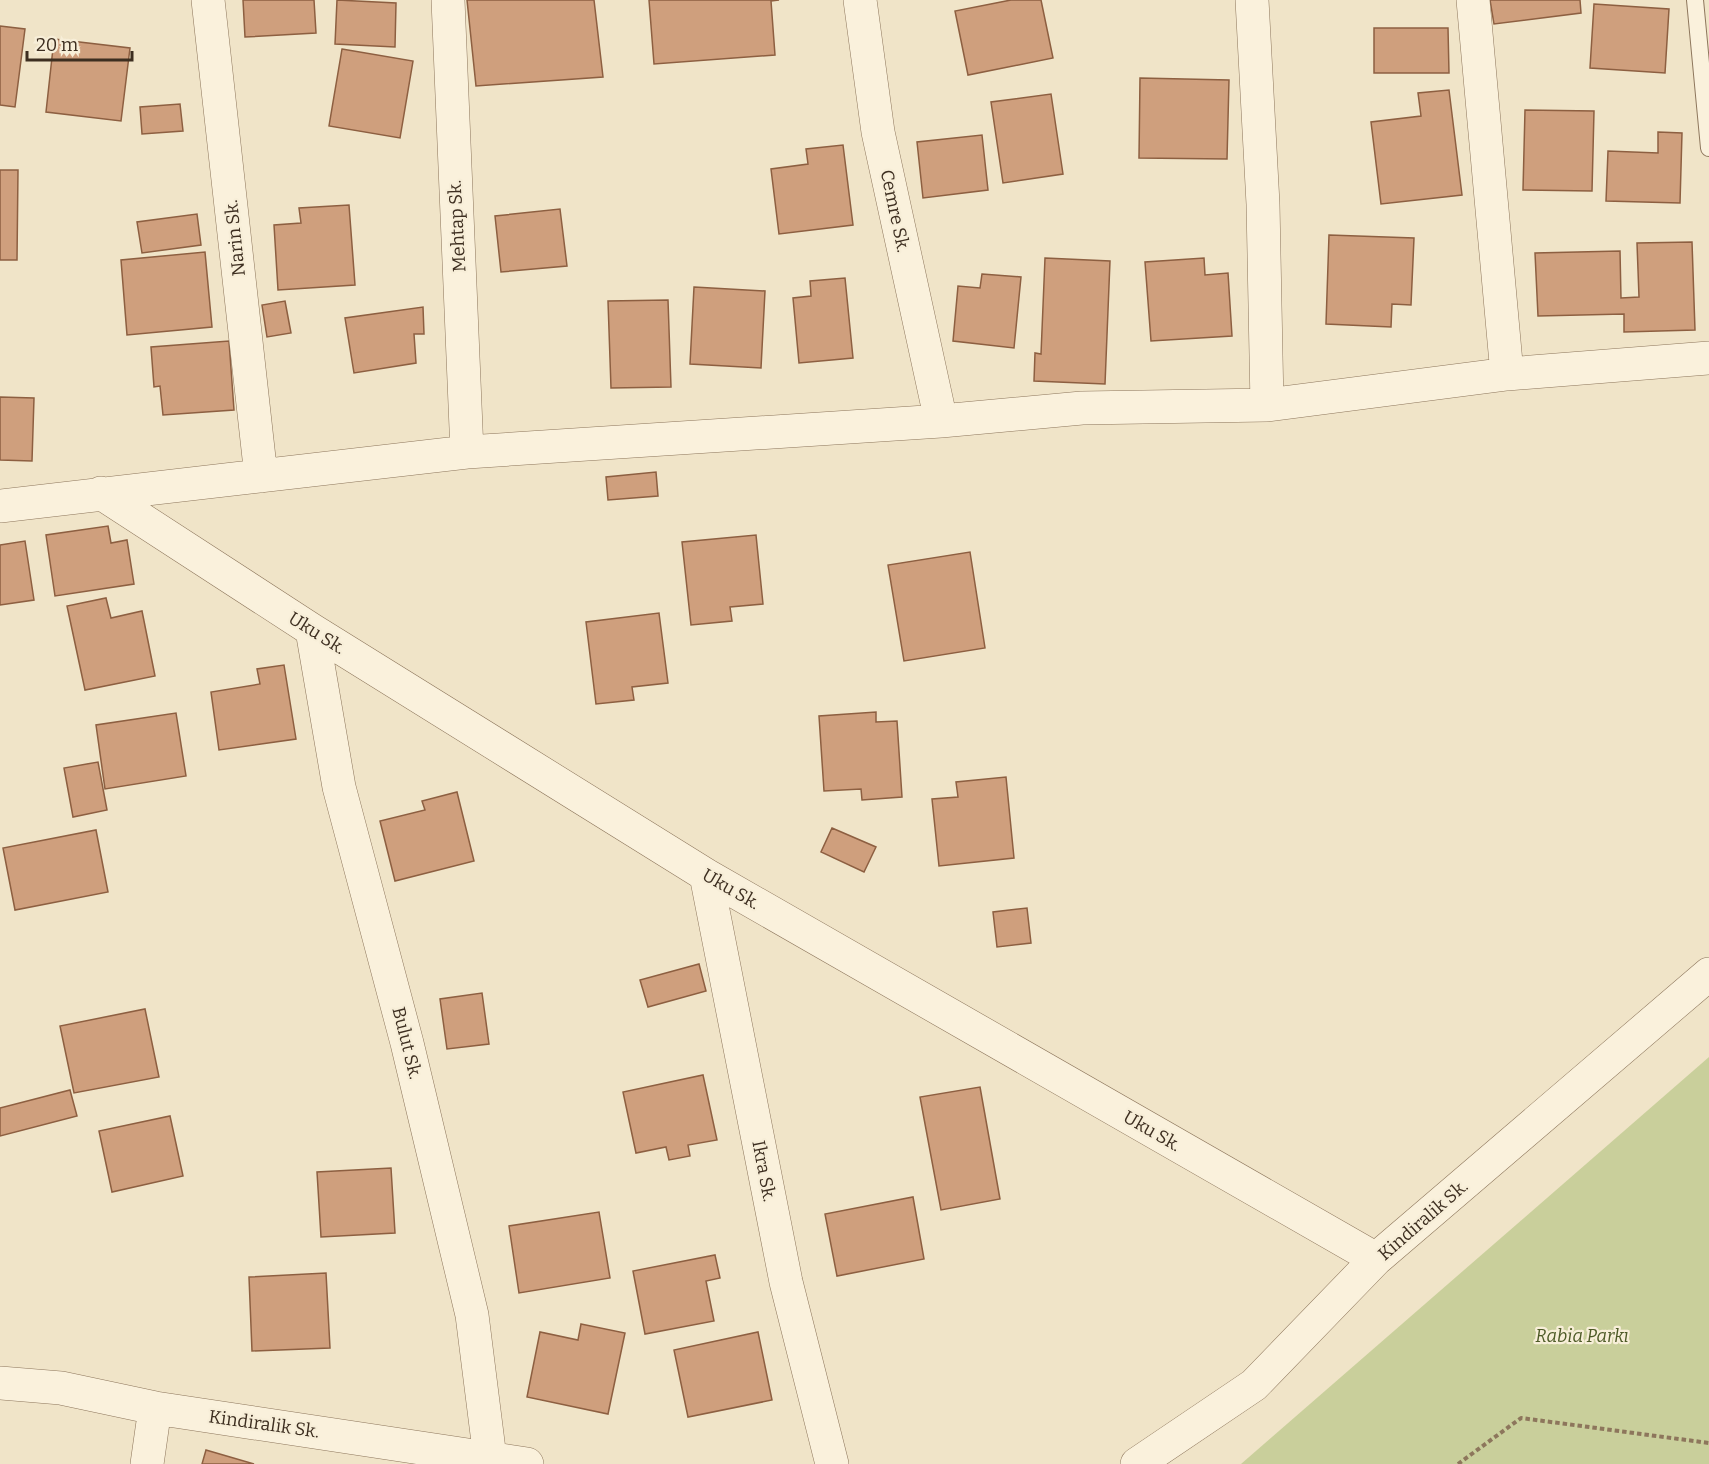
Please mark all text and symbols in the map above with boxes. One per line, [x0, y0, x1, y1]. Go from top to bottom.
scale bar [27, 24, 132, 62]
text: 20 m [36, 34, 78, 56]
street label: Cemre Sk. [876, 168, 914, 254]
street label: Mehtap Sk. [444, 179, 470, 273]
street label: Narin Sk. [220, 199, 250, 277]
street label: Uku Sk. [284, 607, 350, 659]
street label: Uku Sk. [698, 864, 764, 914]
street label: Bulut Sk. [387, 1005, 427, 1081]
street label: Uku Sk. [1119, 1106, 1185, 1156]
street label: Ikra Sk. [747, 1139, 781, 1203]
street label: Kindiralik Sk. [1374, 1175, 1472, 1265]
park label: Rabia Parkı [1535, 1325, 1629, 1347]
street label: Kindiralik Sk. [207, 1405, 321, 1443]

